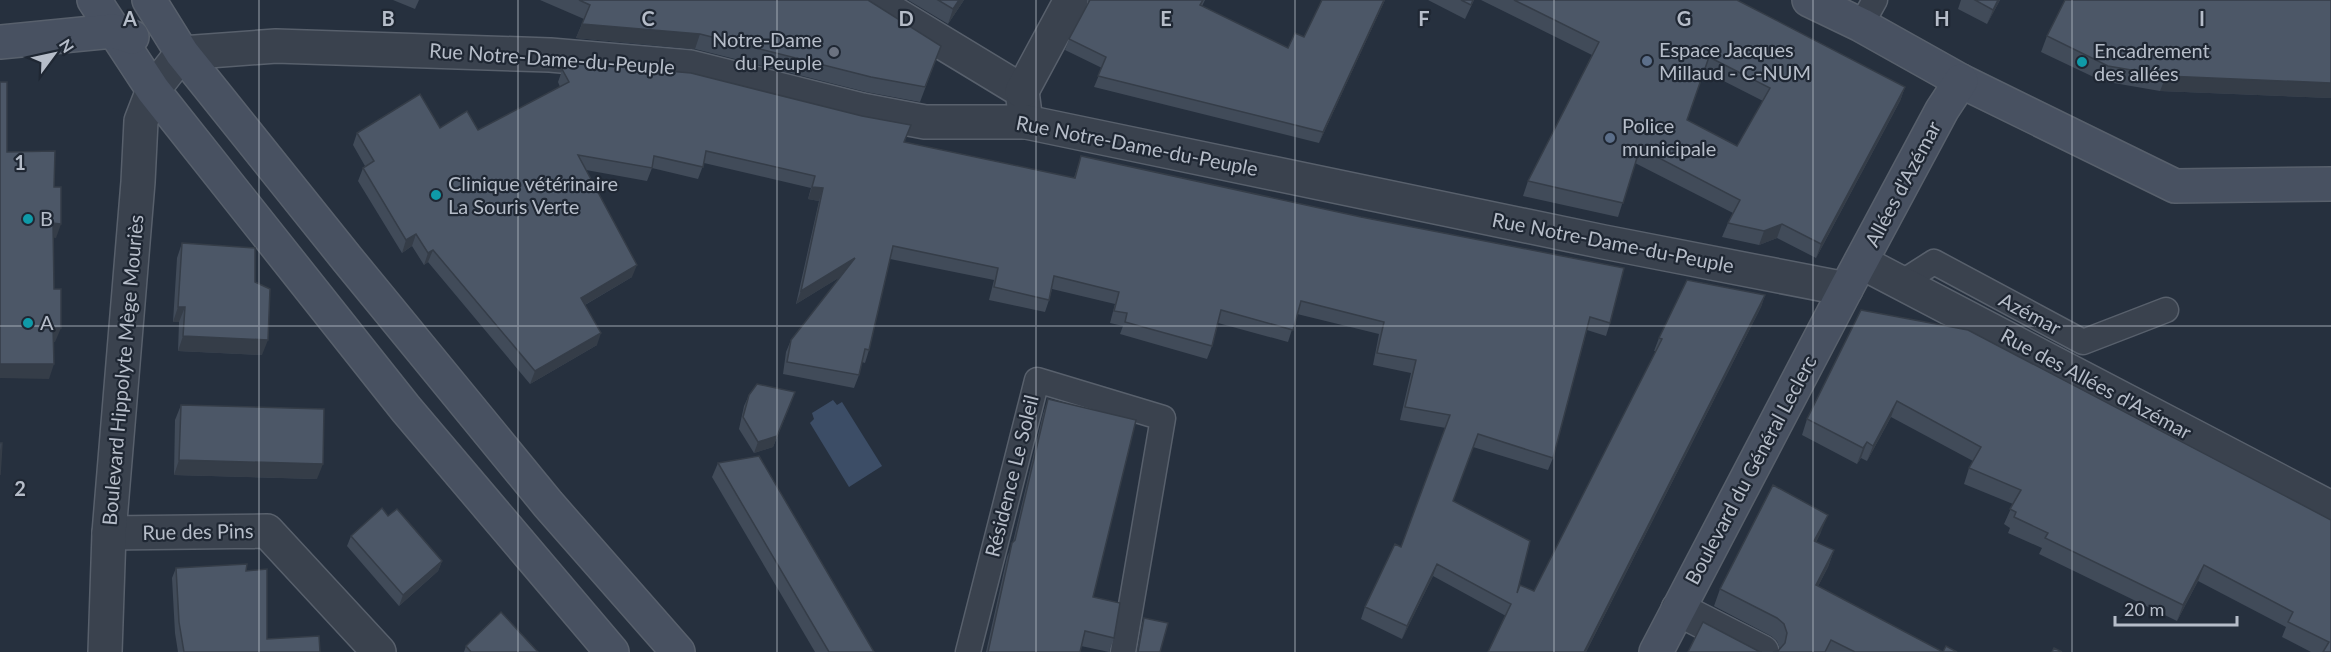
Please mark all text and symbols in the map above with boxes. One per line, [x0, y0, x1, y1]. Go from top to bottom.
text: A [122, 6, 137, 30]
text: B [381, 6, 395, 30]
text: C [641, 6, 655, 30]
text: D [898, 6, 914, 30]
text: E [1160, 6, 1172, 30]
text: F [1418, 6, 1430, 30]
text: G [1677, 6, 1691, 30]
text: H [1934, 6, 1950, 30]
text: I [2199, 6, 2205, 30]
north arrow [24, 24, 84, 84]
place label: Notre-Dame du Peuple [712, 27, 822, 74]
text: N [56, 35, 78, 56]
street label: Rue Notre-Dame-du-Peuple [429, 37, 676, 79]
place label: Espace Jacques Millaud - C-NUM [1659, 37, 1811, 84]
place label: Encadrement des allées [2094, 38, 2210, 85]
marker: Notre-Dame du Peuple [827, 45, 841, 59]
marker: Espace Jacques Millaud - C-NUM [1640, 54, 1654, 68]
marker: Encadrement des allées [2075, 55, 2089, 69]
street label: Rue Notre-Dame-du-Peuple [1014, 110, 1260, 180]
place label: Police municipale [1622, 113, 1716, 160]
street label: Allées d'Azémar [1859, 116, 1946, 250]
marker: Police municipale [1603, 131, 1617, 145]
text: 1 [14, 150, 26, 174]
place label: Clinique vétérinaire La Souris Verte [448, 171, 618, 218]
marker: Clinique vétérinaire La Souris Verte [429, 188, 443, 202]
place label: B [40, 206, 53, 230]
street label: Rue Notre-Dame-du-Peuple [1490, 207, 1736, 277]
marker: B [21, 212, 35, 226]
street label: Boulevard Hippolyte Mège Mouriès [96, 214, 148, 526]
street label: Azémar [1995, 287, 2066, 340]
place label: A [40, 310, 54, 334]
marker: A [21, 316, 35, 330]
street label: Rue des Allées d'Azémar [1997, 323, 2197, 444]
street label: Boulevard du Général Leclerc [1679, 350, 1821, 588]
street label: Résidence Le Soleil [979, 392, 1043, 559]
text: 2 [14, 476, 26, 500]
street label: Rue des Pins [142, 518, 254, 544]
scale bar [2115, 589, 2236, 627]
text: 20 m [2124, 598, 2164, 620]

